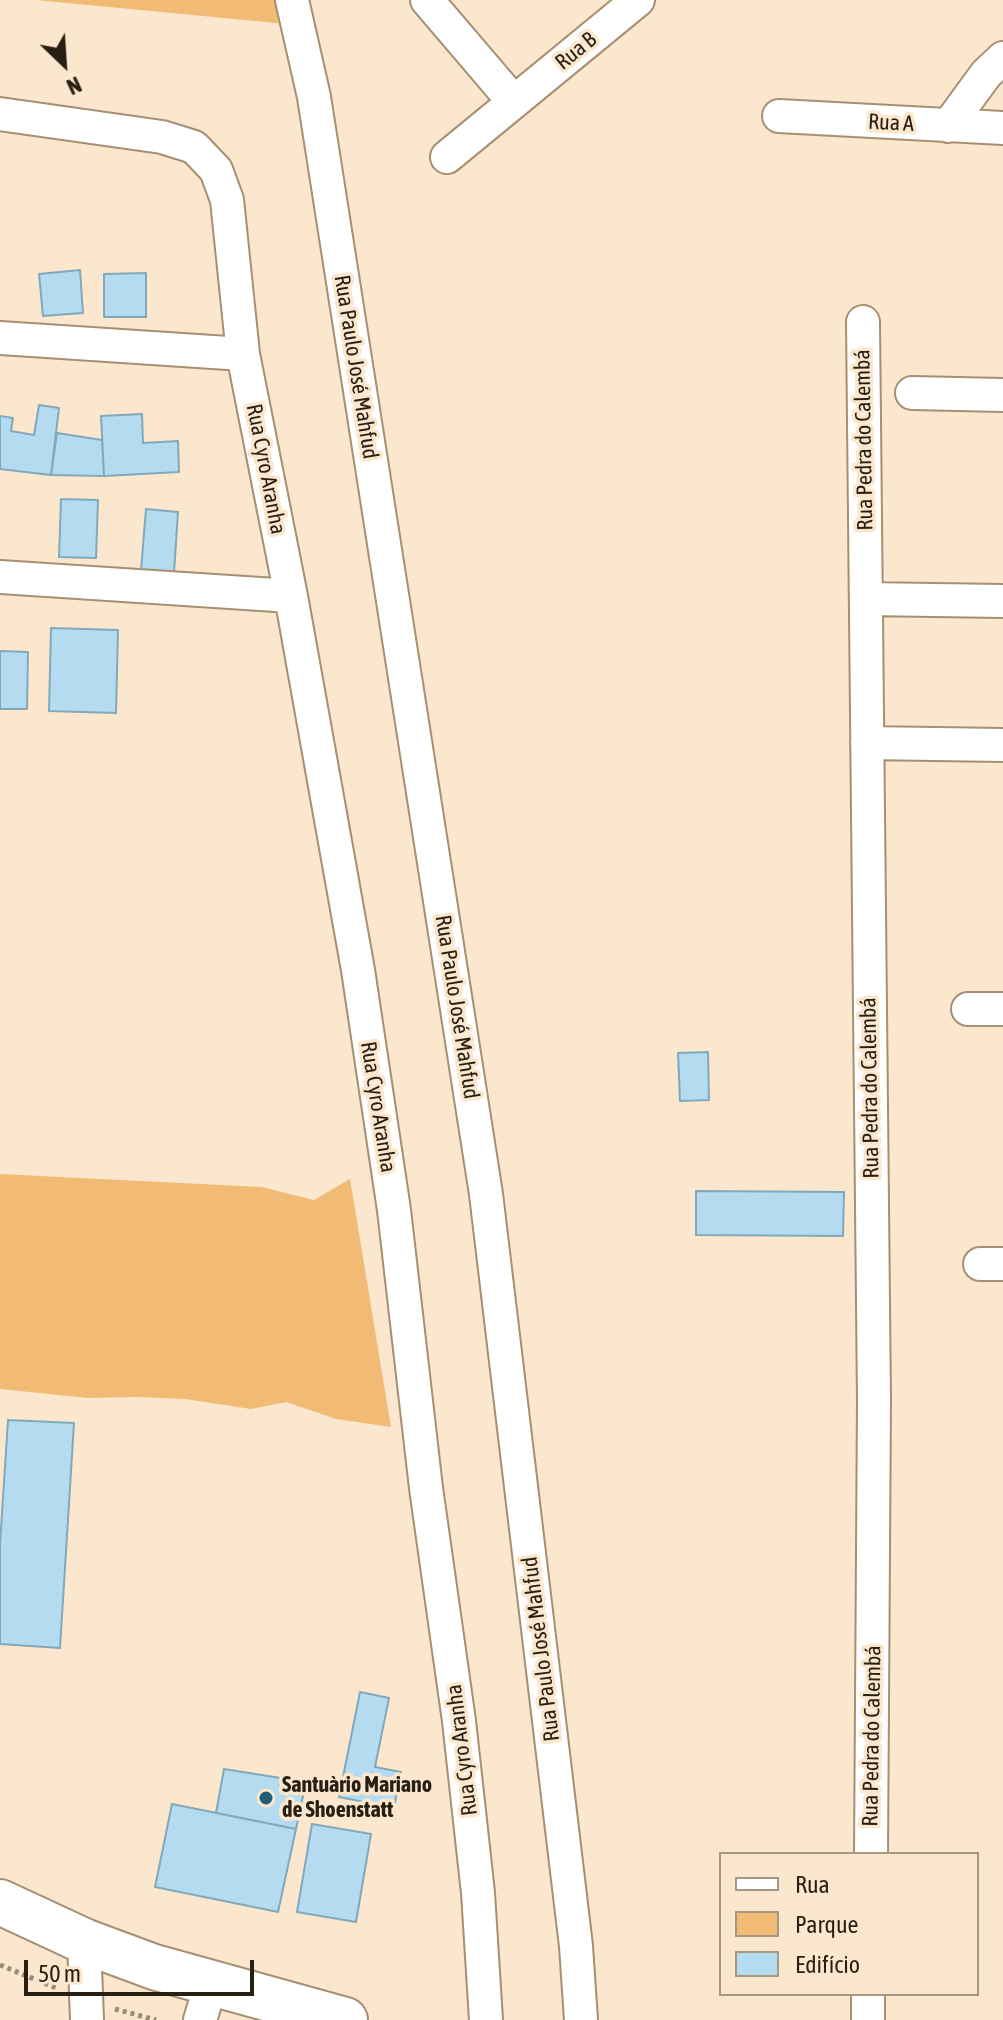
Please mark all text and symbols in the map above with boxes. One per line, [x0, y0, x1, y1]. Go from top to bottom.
north arrow [24, 24, 104, 104]
street label: Rua B [550, 26, 602, 76]
text: N [63, 71, 86, 100]
street label: Rua A [868, 109, 914, 137]
street label: Rua Paulo José Mahfud [328, 273, 384, 461]
street label: Rua Pedra do Calembá [849, 349, 879, 531]
street label: Rua Cyro Aranha [240, 402, 292, 536]
street label: Rua Paulo José Mahfud [429, 913, 485, 1101]
street label: Rua Pedra do Calembá [855, 997, 885, 1179]
street label: Rua Cyro Aranha [355, 1040, 401, 1174]
street label: Rua Paulo José Mahfud [517, 1555, 565, 1743]
street label: Rua Pedra do Calembá [857, 1645, 887, 1827]
street label: Rua Cyro Aranha [441, 1683, 483, 1817]
place label: Santuàrio Mariano de Shoenstatt [282, 1772, 432, 1824]
marker: Santuàrio Mariano de Shoenstatt [257, 1789, 275, 1807]
legend [719, 1852, 979, 1996]
text: Rua [795, 1871, 830, 1898]
text: Parque [795, 1911, 858, 1938]
scale bar [28, 1944, 258, 1994]
text: Edifício [795, 1951, 860, 1978]
text: 50 m [38, 1960, 81, 1987]

